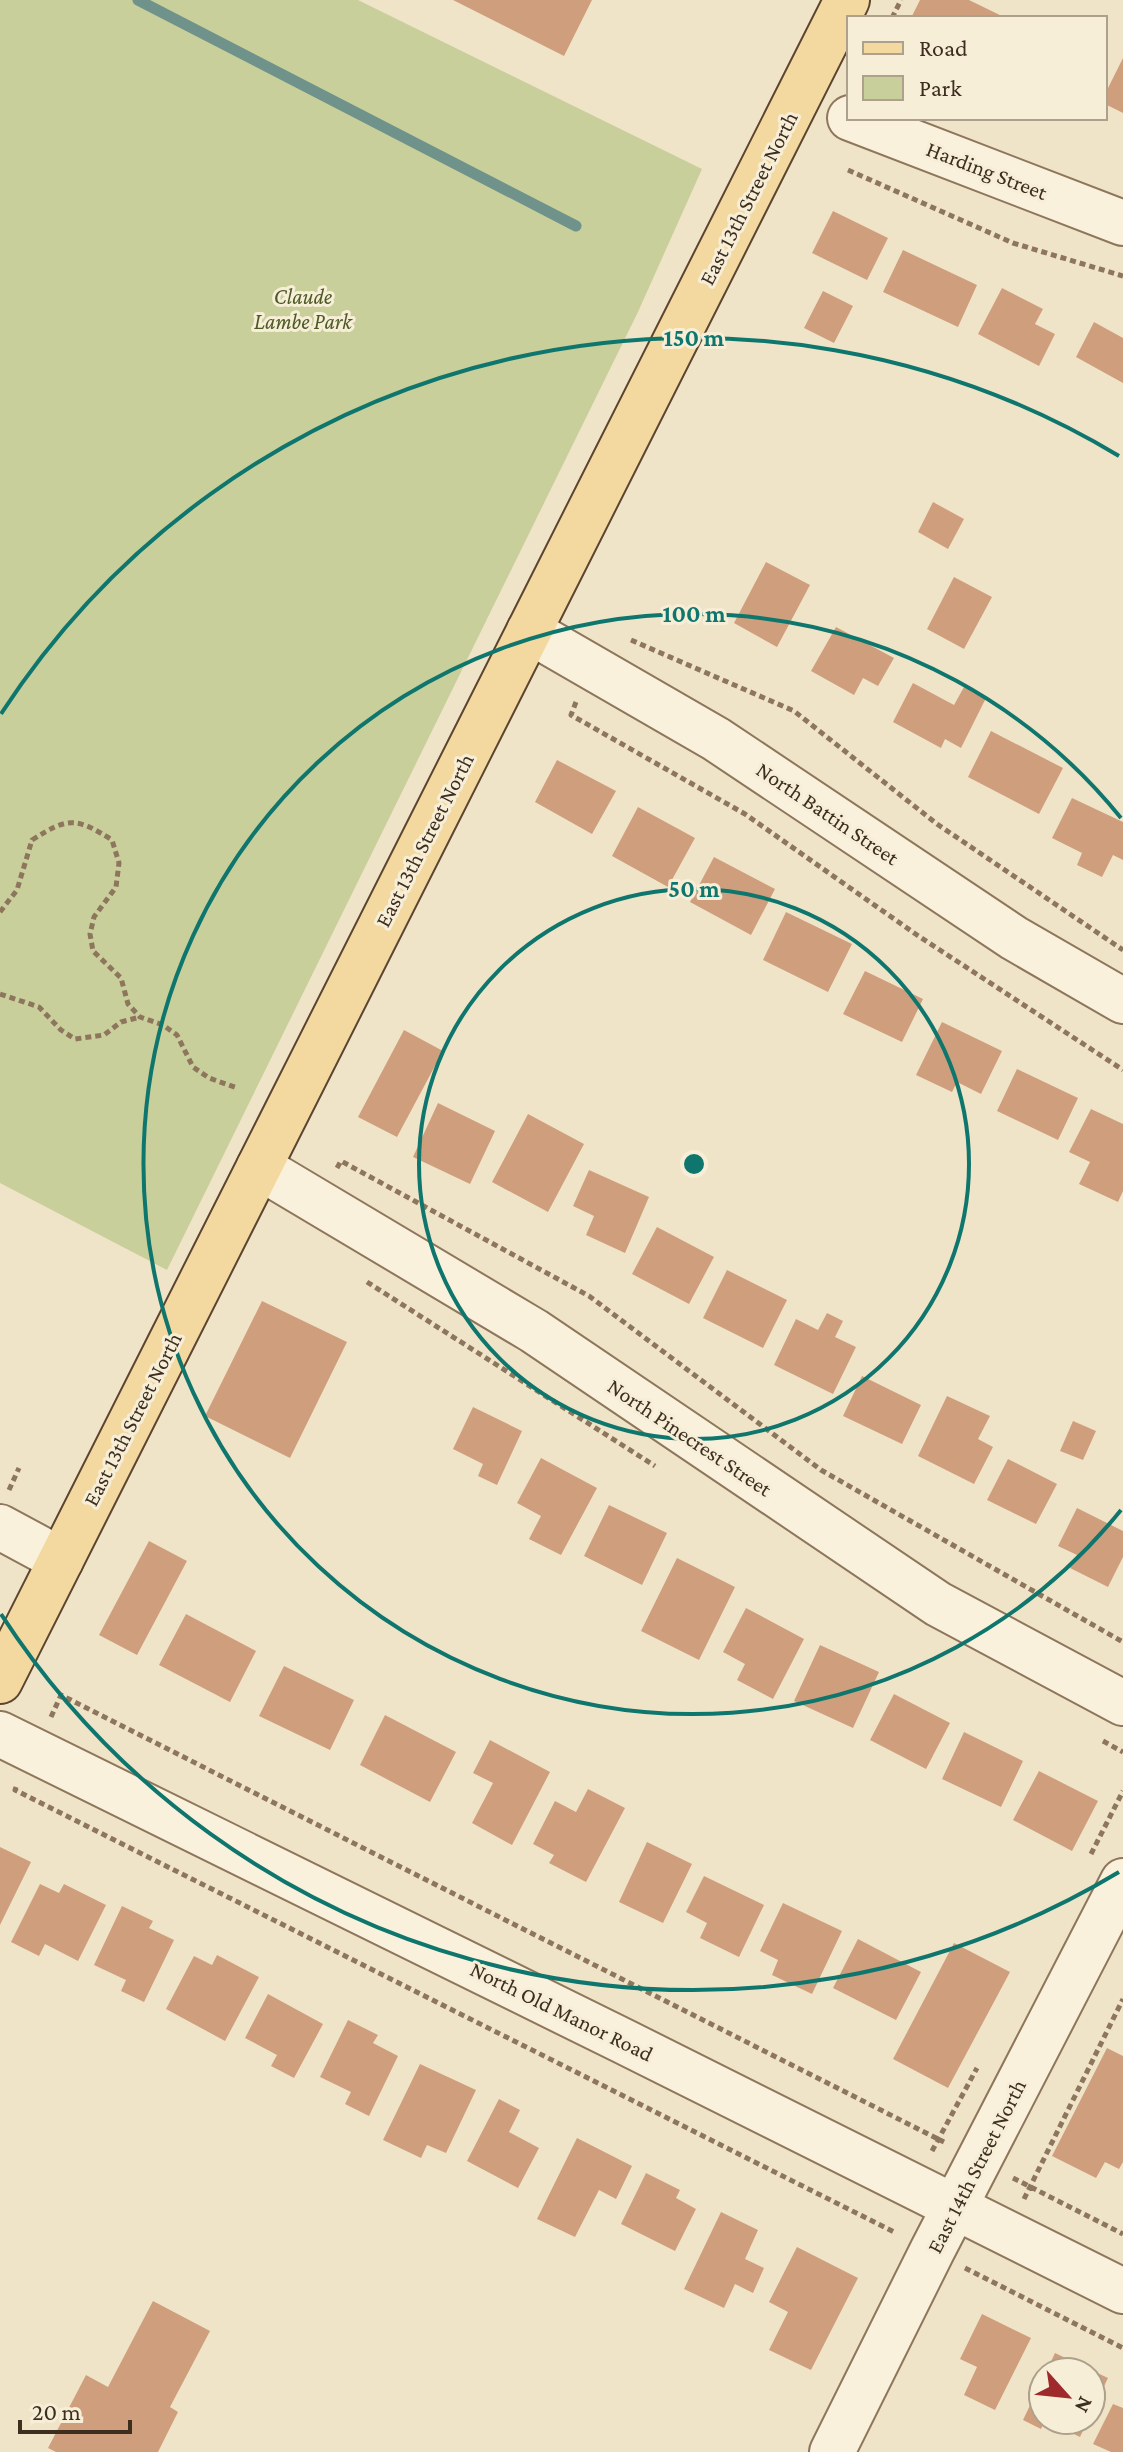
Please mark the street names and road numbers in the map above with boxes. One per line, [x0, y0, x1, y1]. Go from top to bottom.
street label: East 13th Street North [694, 107, 803, 289]
street label: Harding Street [923, 136, 1051, 205]
street label: East 13th Street North [370, 749, 479, 931]
street label: North Battin Street [752, 757, 904, 871]
street label: East 13th Street North [78, 1328, 187, 1510]
street label: North Pinecrest Street [603, 1373, 777, 1502]
street label: North Old Manor Road [466, 1956, 658, 2067]
street label: East 14th Street North [922, 2075, 1031, 2257]

